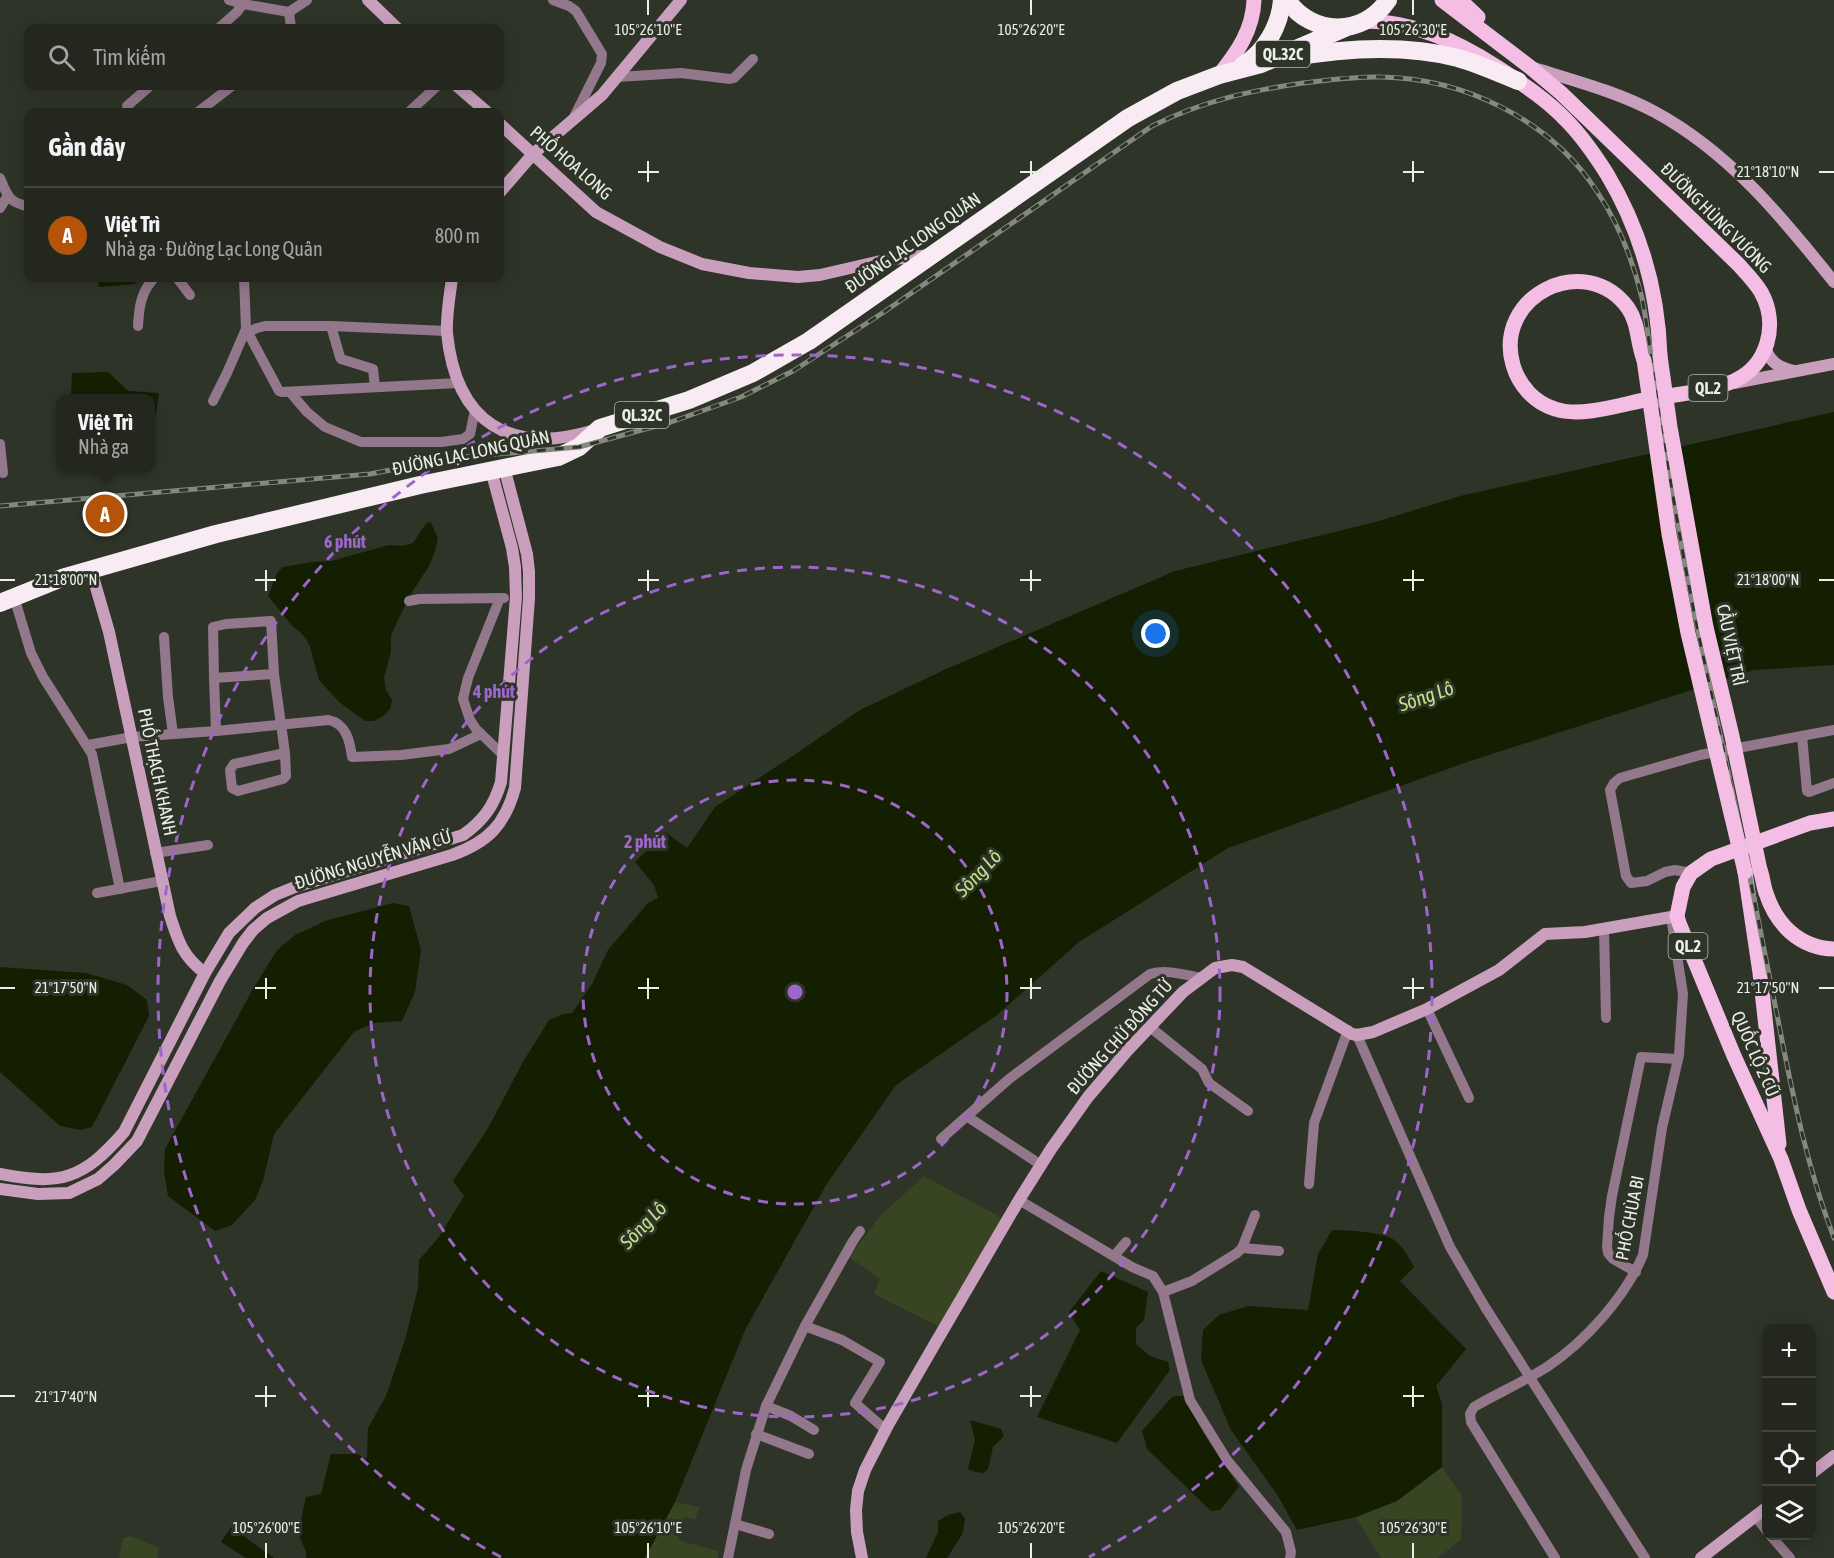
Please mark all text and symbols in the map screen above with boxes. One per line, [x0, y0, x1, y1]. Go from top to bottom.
text: 105°26'10"E [614, 21, 682, 38]
text: 105°26'20"E [997, 21, 1065, 38]
text: 105°26'30"E [1379, 21, 1447, 38]
search box [24, 24, 504, 90]
icon: search [45, 41, 78, 74]
road number: QL.32C [1256, 41, 1310, 67]
text: Tìm kiếm [93, 44, 166, 70]
street label: PHỐ HOA LONG [526, 120, 618, 204]
text: Gần đây [48, 132, 125, 162]
street label: ĐƯỜNG HÙNG VƯƠNG [1657, 158, 1776, 277]
text: 21°18'10"N [1737, 163, 1799, 180]
street label: ĐƯỜNG LẠC LONG QUÂN [841, 188, 984, 297]
text: Việt Trì [105, 211, 160, 237]
text: A [63, 224, 72, 247]
text: 800 m [435, 224, 480, 247]
text: Nhà ga · Đường Lạc Long Quân [105, 237, 323, 260]
road number: QL.2 [1688, 375, 1728, 401]
popup [56, 394, 155, 472]
road number: QL.32C [615, 402, 669, 428]
text: Việt Trì [78, 409, 133, 435]
street label: ĐƯỜNG LẠC LONG QUÂN [390, 426, 552, 479]
text: Nhà ga [78, 435, 129, 458]
pin: A [86, 492, 124, 536]
text: 6 phút [324, 531, 367, 552]
text: 21°18'00"N [35, 571, 97, 588]
text: 21°18'00"N [1737, 571, 1799, 588]
street label: CẦU VIỆT TRÌ [1713, 602, 1752, 688]
your location [1141, 619, 1170, 648]
water label: Sông Lô [1394, 675, 1456, 716]
text: 4 phút [472, 681, 516, 702]
street label: PHỐ THẠCH KHANH [134, 706, 183, 837]
street label: ĐƯỜNG NGUYỄN VĂN CỪ [292, 824, 454, 893]
text: 2 phút [624, 831, 667, 852]
water label: Sông Lô [949, 844, 1006, 902]
road number: QL.2 [1668, 933, 1708, 959]
street label: ĐƯỜNG CHỬ ĐỒNG TỬ [1061, 973, 1177, 1098]
text: 21°17'50"N [35, 979, 97, 996]
text: 21°17'50"N [1737, 979, 1799, 996]
centre of rings [785, 982, 805, 1002]
street label: QUỐC LỘ 2 CŨ [1727, 1007, 1785, 1100]
street label: PHỐ CHÙA BI [1609, 1173, 1648, 1262]
water label: Sông Lô [614, 1196, 671, 1254]
map controls [1762, 1324, 1816, 1540]
button: + [1762, 1324, 1816, 1378]
button: − [1762, 1378, 1816, 1432]
text: 21°17'40"N [35, 1388, 97, 1405]
button: locate [1762, 1432, 1816, 1486]
button: layers [1762, 1486, 1816, 1540]
text: 105°26'00"E [232, 1519, 300, 1536]
text: 105°26'10"E [614, 1519, 682, 1536]
text: 105°26'20"E [997, 1519, 1065, 1536]
text: 105°26'30"E [1379, 1519, 1447, 1536]

